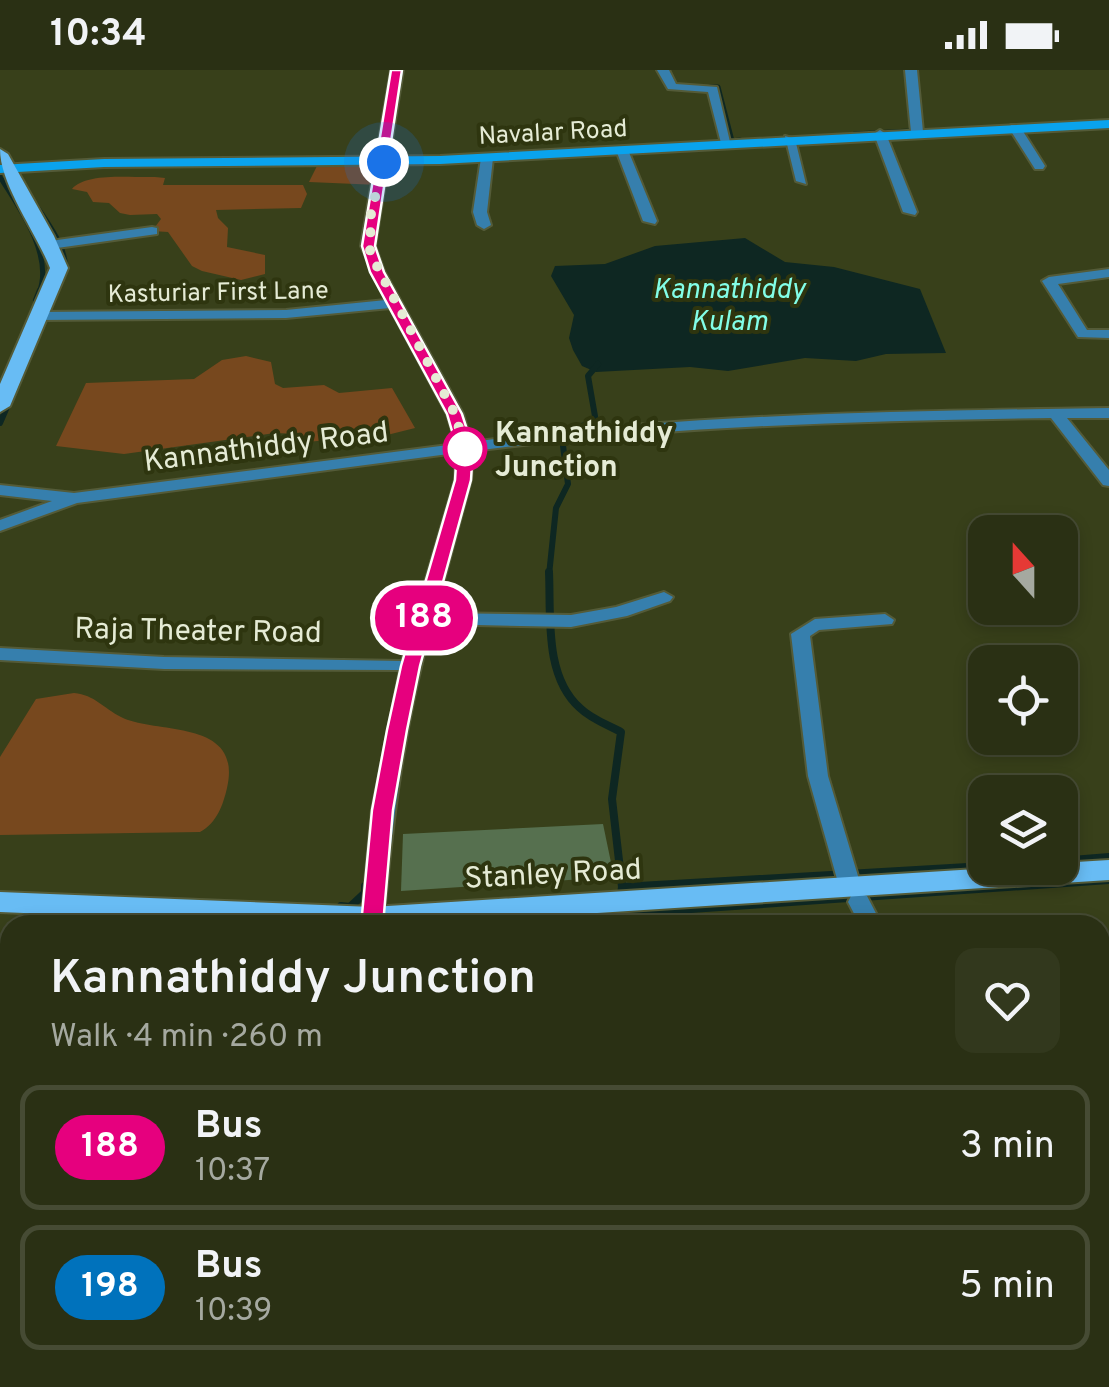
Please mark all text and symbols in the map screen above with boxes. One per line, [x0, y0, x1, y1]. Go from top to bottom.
text: 10:34 [50, 11, 147, 60]
street label: Navalar Road [478, 114, 628, 154]
your location [359, 137, 409, 187]
water label: Kannathiddy Kulam [653, 273, 807, 341]
street label: Kasturiar First Lane [107, 276, 329, 312]
street label: Kannathiddy Road [142, 415, 391, 482]
place label: Kannathiddy Junction [495, 416, 673, 487]
marker: Kannathiddy Junction [444, 428, 486, 470]
north arrow [968, 515, 1078, 625]
map controls [968, 515, 1078, 885]
line badge: 188 [366, 586, 482, 650]
text: 188 [395, 596, 453, 640]
street label: Raja Theater Road [74, 612, 322, 653]
button: locate [968, 645, 1078, 755]
button: layers [968, 775, 1078, 885]
street label: Stanley Road [464, 852, 643, 899]
button: heart [955, 948, 1060, 1053]
text: Kannathiddy Junction [50, 950, 536, 1010]
text: Walk · 4 min · 260 m [50, 1018, 323, 1058]
text: Bus [195, 1103, 262, 1152]
text: 3 min [960, 1123, 1055, 1172]
text: 188 [81, 1125, 139, 1169]
text: 10:37 [195, 1152, 270, 1192]
text: Bus [195, 1243, 262, 1292]
text: 5 min [959, 1263, 1055, 1312]
text: 198 [81, 1265, 139, 1309]
text: 10:39 [195, 1292, 272, 1332]

